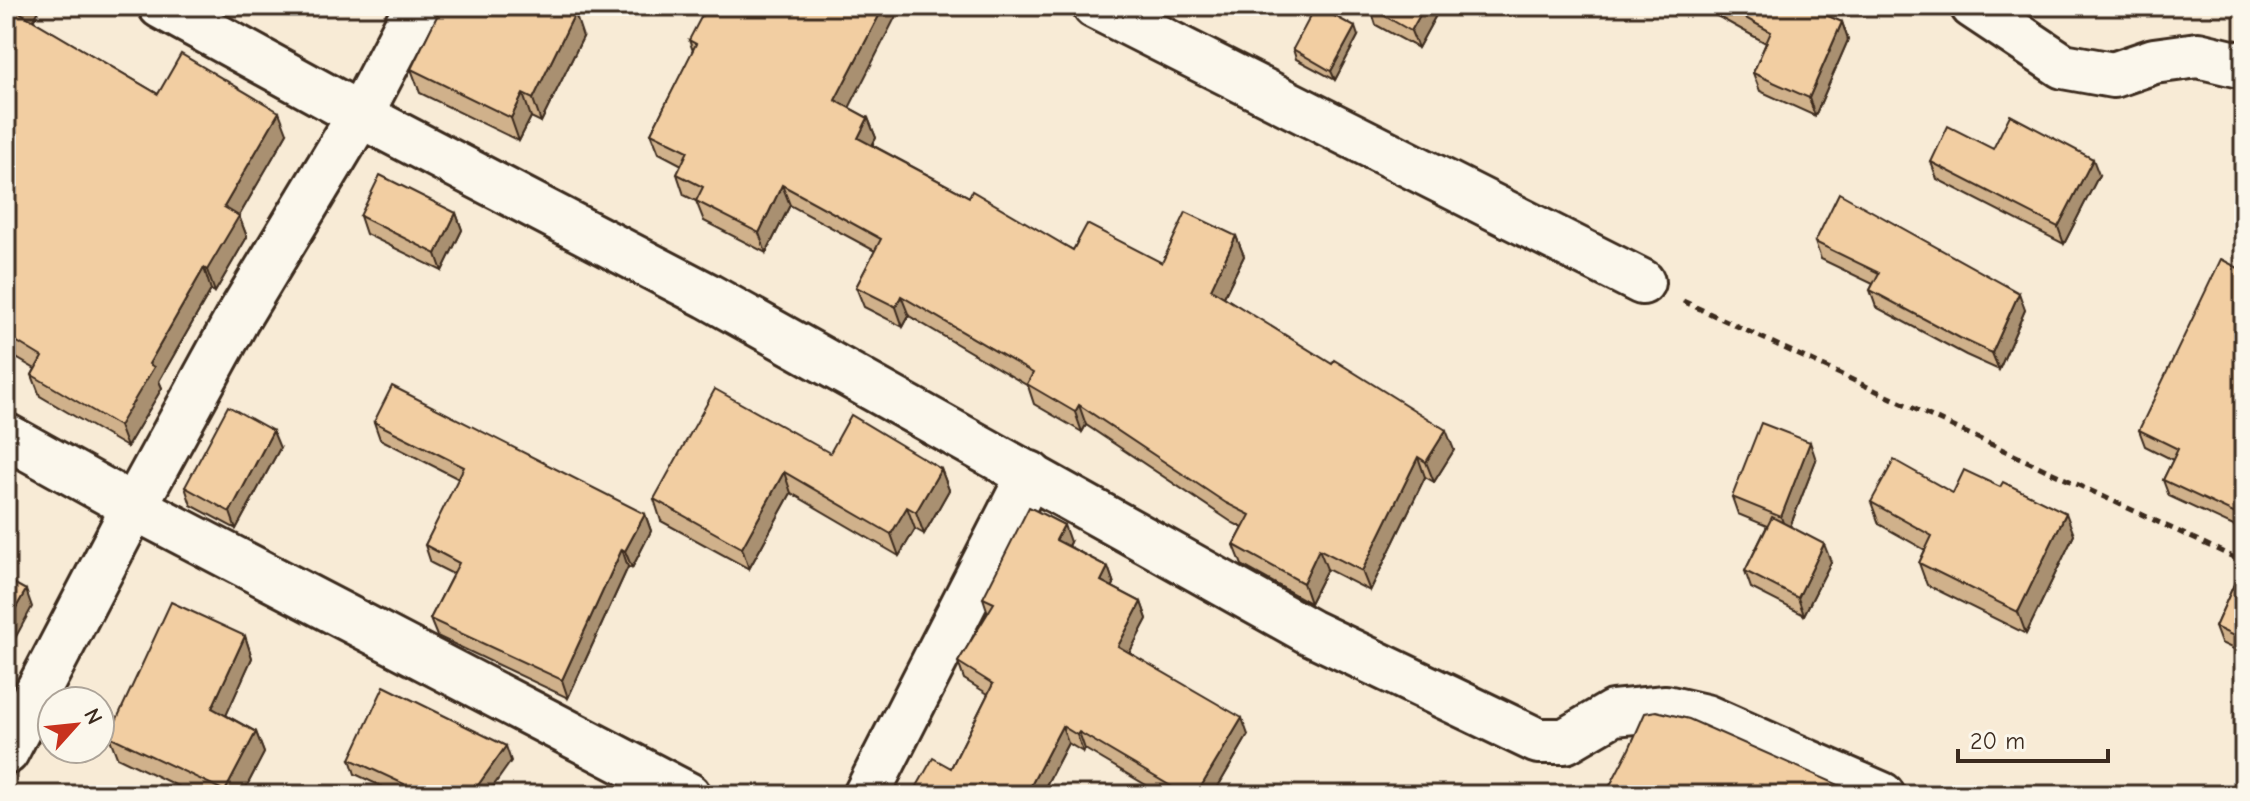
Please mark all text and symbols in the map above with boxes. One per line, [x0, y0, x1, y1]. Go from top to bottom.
north arrow [36, 685, 116, 765]
text: N [78, 704, 108, 729]
scale bar [1958, 713, 2108, 763]
text: 20 m [1970, 727, 2025, 755]

